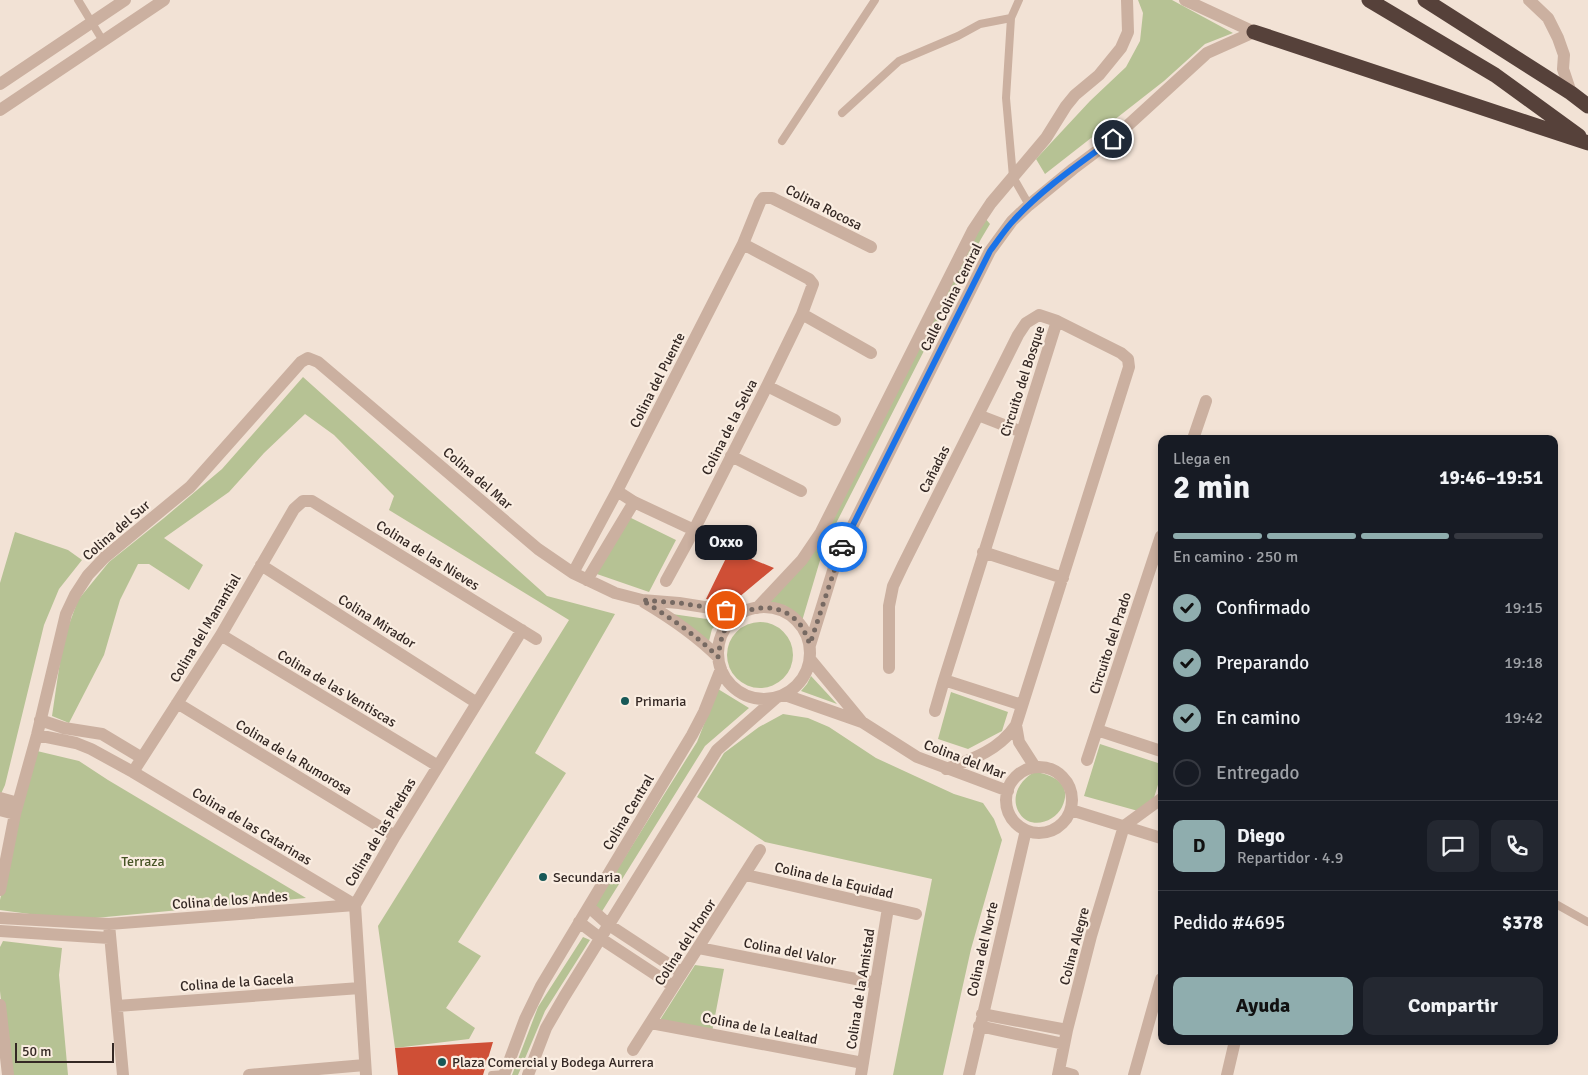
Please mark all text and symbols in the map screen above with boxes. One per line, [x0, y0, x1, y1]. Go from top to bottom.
pin [1092, 118, 1134, 160]
icon: home [1099, 125, 1127, 153]
street label: Colina Rocosa [783, 181, 865, 234]
street label: Calle Colina Central [917, 240, 986, 354]
street label: Circuito del Bosque [997, 324, 1048, 439]
street label: Colina del Puente [626, 330, 689, 431]
street label: Colina de la Selva [698, 376, 761, 478]
street label: Cañadas [915, 443, 954, 496]
street label: Colina del Mar [439, 444, 517, 514]
text: Llega en [1173, 449, 1231, 469]
text: 19:46–19:51 [1439, 466, 1543, 490]
text: 2 min [1173, 468, 1250, 507]
street label: Colina del Sur [79, 496, 154, 564]
street label: Colina de las Nieves [373, 517, 483, 594]
courier [817, 522, 867, 572]
callout: Oxxo [695, 525, 757, 560]
text: Oxxo [709, 532, 743, 552]
icon: car [828, 533, 856, 561]
text: En camino · 250 m [1173, 547, 1298, 567]
street label: Colina del Manantial [166, 571, 245, 686]
pin [705, 589, 747, 631]
street label: Circuito del Prado [1086, 590, 1135, 696]
street label: Colina Mirador [335, 591, 419, 652]
icon: check [1173, 594, 1201, 622]
icon: bag [712, 596, 740, 624]
text: Confirmado [1216, 596, 1310, 620]
text: 19:15 [1504, 598, 1543, 618]
street label: Colina de las Ventiscas [274, 646, 399, 731]
icon: check [1173, 649, 1201, 677]
text: Preparando [1216, 651, 1309, 675]
text: 19:18 [1504, 653, 1543, 673]
place label: Primaria [635, 693, 686, 710]
marker: Primaria [619, 695, 631, 707]
icon: check [1173, 704, 1201, 732]
text: En camino [1216, 706, 1300, 730]
text: 19:42 [1504, 708, 1543, 728]
street label: Colina de la Rumorosa [232, 716, 355, 799]
street label: Colina del Mar [921, 736, 1009, 783]
text: Entregado [1216, 761, 1299, 785]
street label: Colina Central [599, 771, 658, 853]
street label: Colina de las Piedras [341, 775, 420, 890]
street label: Colina de las Catarinas [189, 784, 315, 869]
button: chat [1427, 820, 1479, 872]
button: phone [1491, 820, 1543, 872]
text: Diego [1237, 824, 1285, 848]
text: D [1193, 834, 1205, 858]
text: Repartidor · 4.9 [1237, 848, 1343, 868]
park label: Terraza [121, 853, 165, 870]
street label: Colina de la Equidad [773, 859, 895, 902]
place label: Secundaria [553, 869, 620, 886]
marker: Secundaria [537, 871, 549, 883]
street label: Colina de los Andes [172, 888, 288, 913]
street label: Colina del Honor [651, 895, 720, 989]
street label: Colina del Norte [963, 900, 1002, 998]
street label: Colina Alegre [1056, 905, 1093, 987]
text: Pedido #4695 [1173, 911, 1285, 935]
text: $378 [1502, 911, 1543, 935]
street label: Colina de la Amistad [843, 927, 878, 1051]
street label: Colina del Valor [742, 934, 838, 969]
street label: Colina de la Gacela [180, 970, 294, 995]
button: Ayuda [1173, 977, 1353, 1035]
button: Compartir [1363, 977, 1543, 1035]
street label: Colina de la Lealtad [701, 1009, 819, 1048]
scale bar [15, 1040, 114, 1063]
text: 50 m [22, 1043, 51, 1060]
place label: Plaza Comercial y Bodega Aurrera [452, 1054, 654, 1071]
marker: Plaza Comercial y Bodega Aurrera [436, 1056, 448, 1068]

